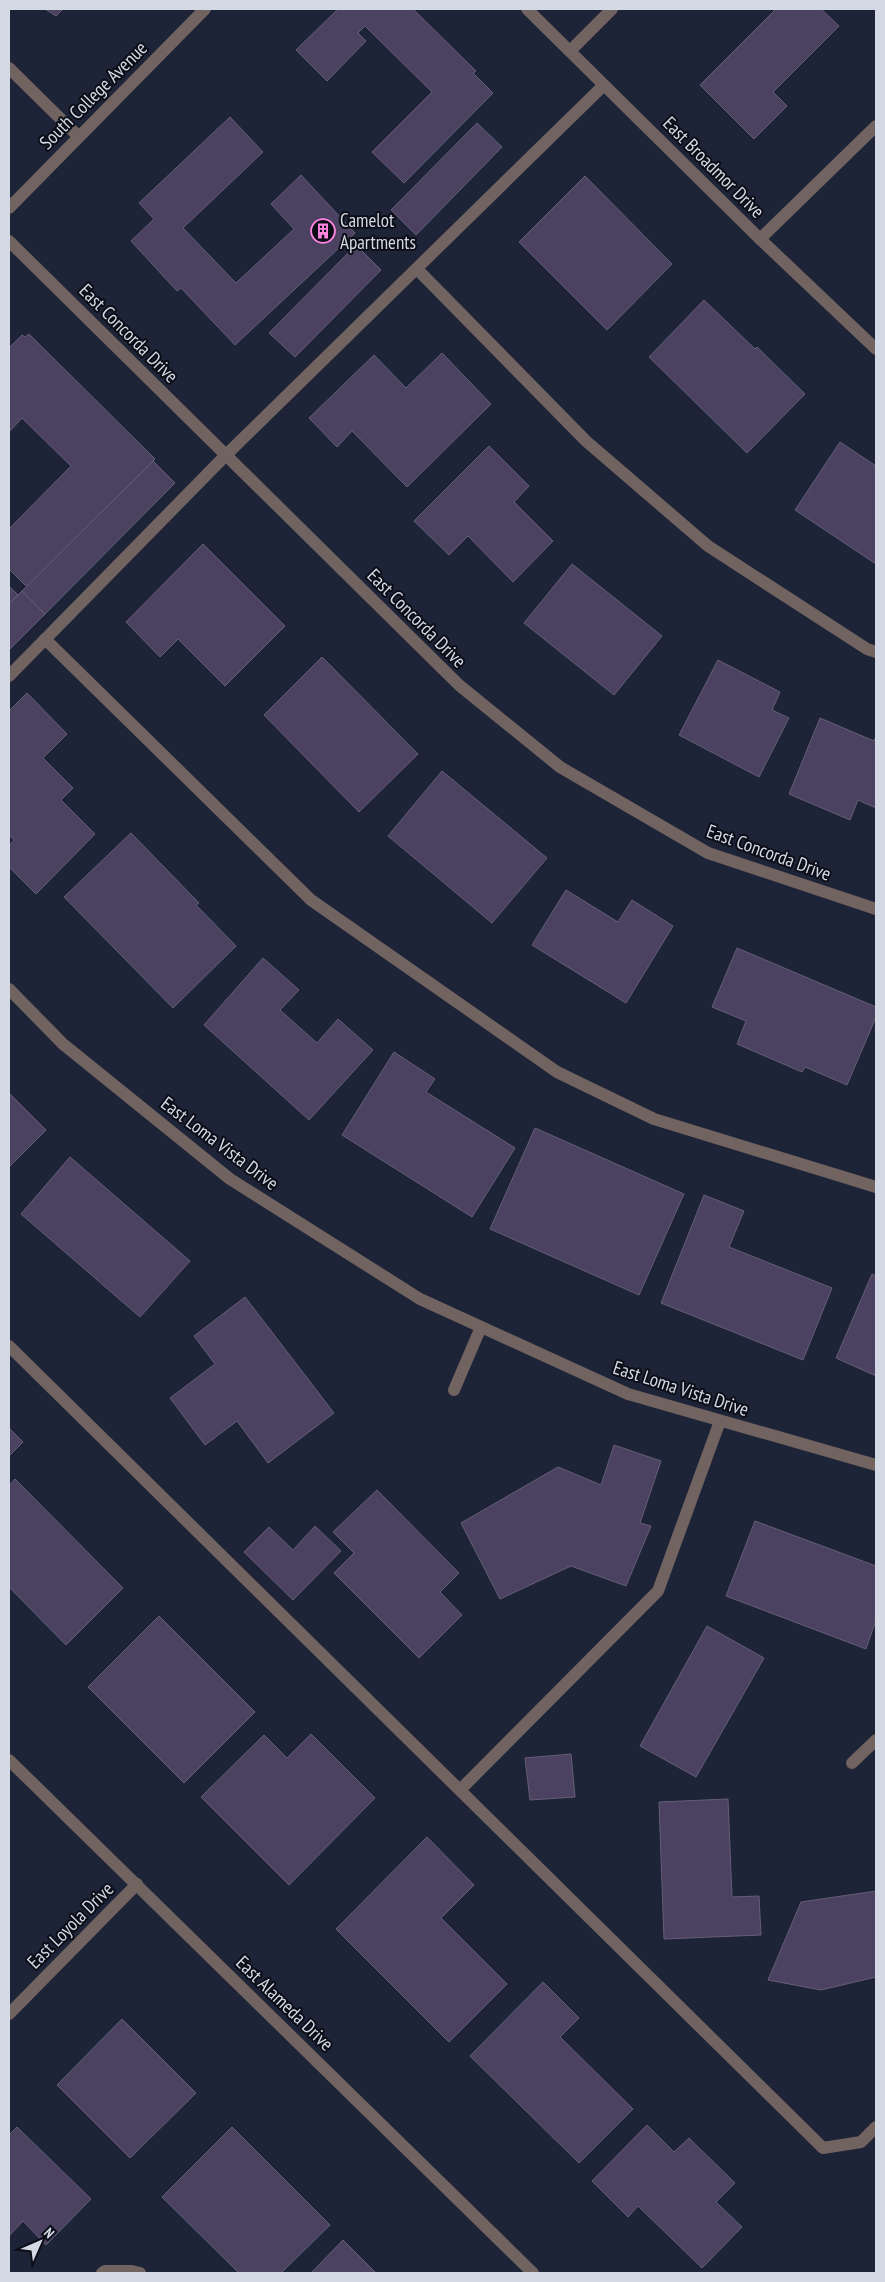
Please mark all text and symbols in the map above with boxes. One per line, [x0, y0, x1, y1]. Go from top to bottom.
street label: South College Avenue [34, 36, 152, 154]
street label: East Broadmor Drive [658, 111, 770, 223]
place label: Camelot Apartments [340, 208, 416, 254]
building icon: Camelot Apartments [310, 218, 336, 244]
street label: East Concorda Drive [74, 278, 184, 388]
street label: East Concorda Drive [362, 563, 472, 673]
street label: East Concorda Drive [704, 818, 835, 886]
street label: East Loma Vista Drive [156, 1091, 284, 1195]
street label: East Loma Vista Drive [610, 1355, 752, 1421]
street label: East Loyola Drive [22, 1877, 118, 1973]
street label: East Alameda Drive [231, 1950, 339, 2056]
north arrow [15, 2217, 65, 2267]
text: N [40, 2224, 58, 2242]

